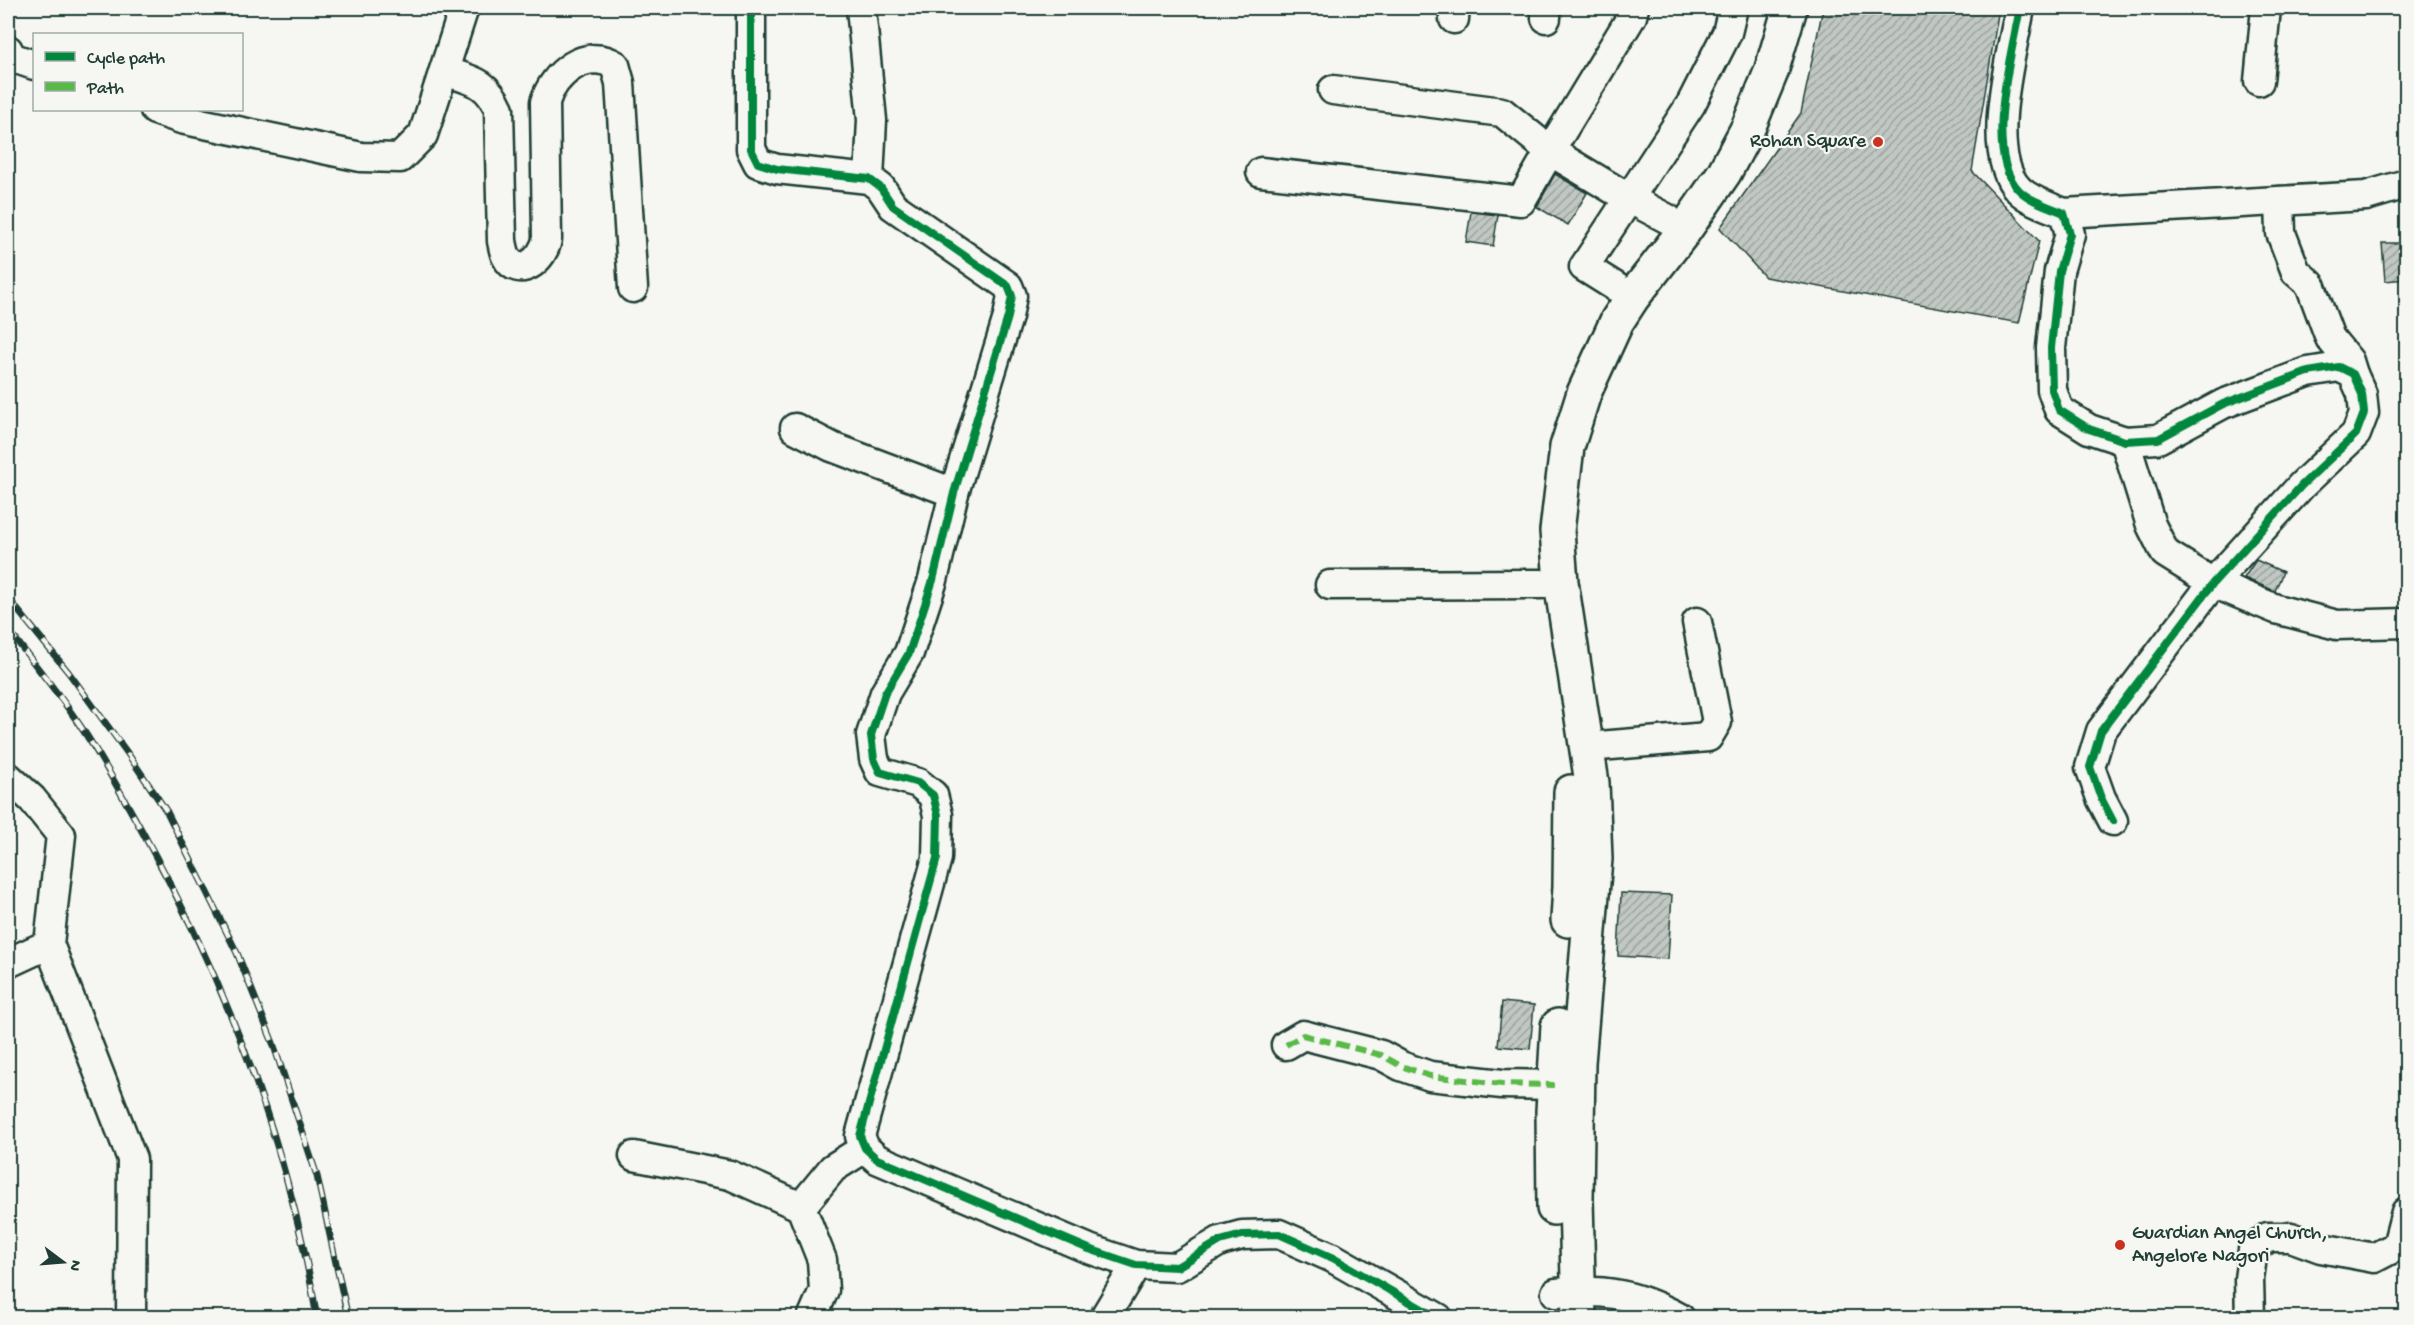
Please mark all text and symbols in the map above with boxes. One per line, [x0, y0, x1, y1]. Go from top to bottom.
legend [33, 33, 243, 111]
text: Cycle path [87, 49, 165, 70]
text: Path [86, 79, 124, 100]
place label: Rohan Square [1750, 131, 1867, 154]
marker: Rohan Square [1871, 135, 1885, 149]
place label: Guardian Angel Church, Angelore Nagori [2132, 1223, 2328, 1269]
north arrow [33, 1232, 93, 1292]
marker: Guardian Angel Church, Angelore Nagori [2113, 1238, 2127, 1252]
text: N [63, 1258, 85, 1273]

